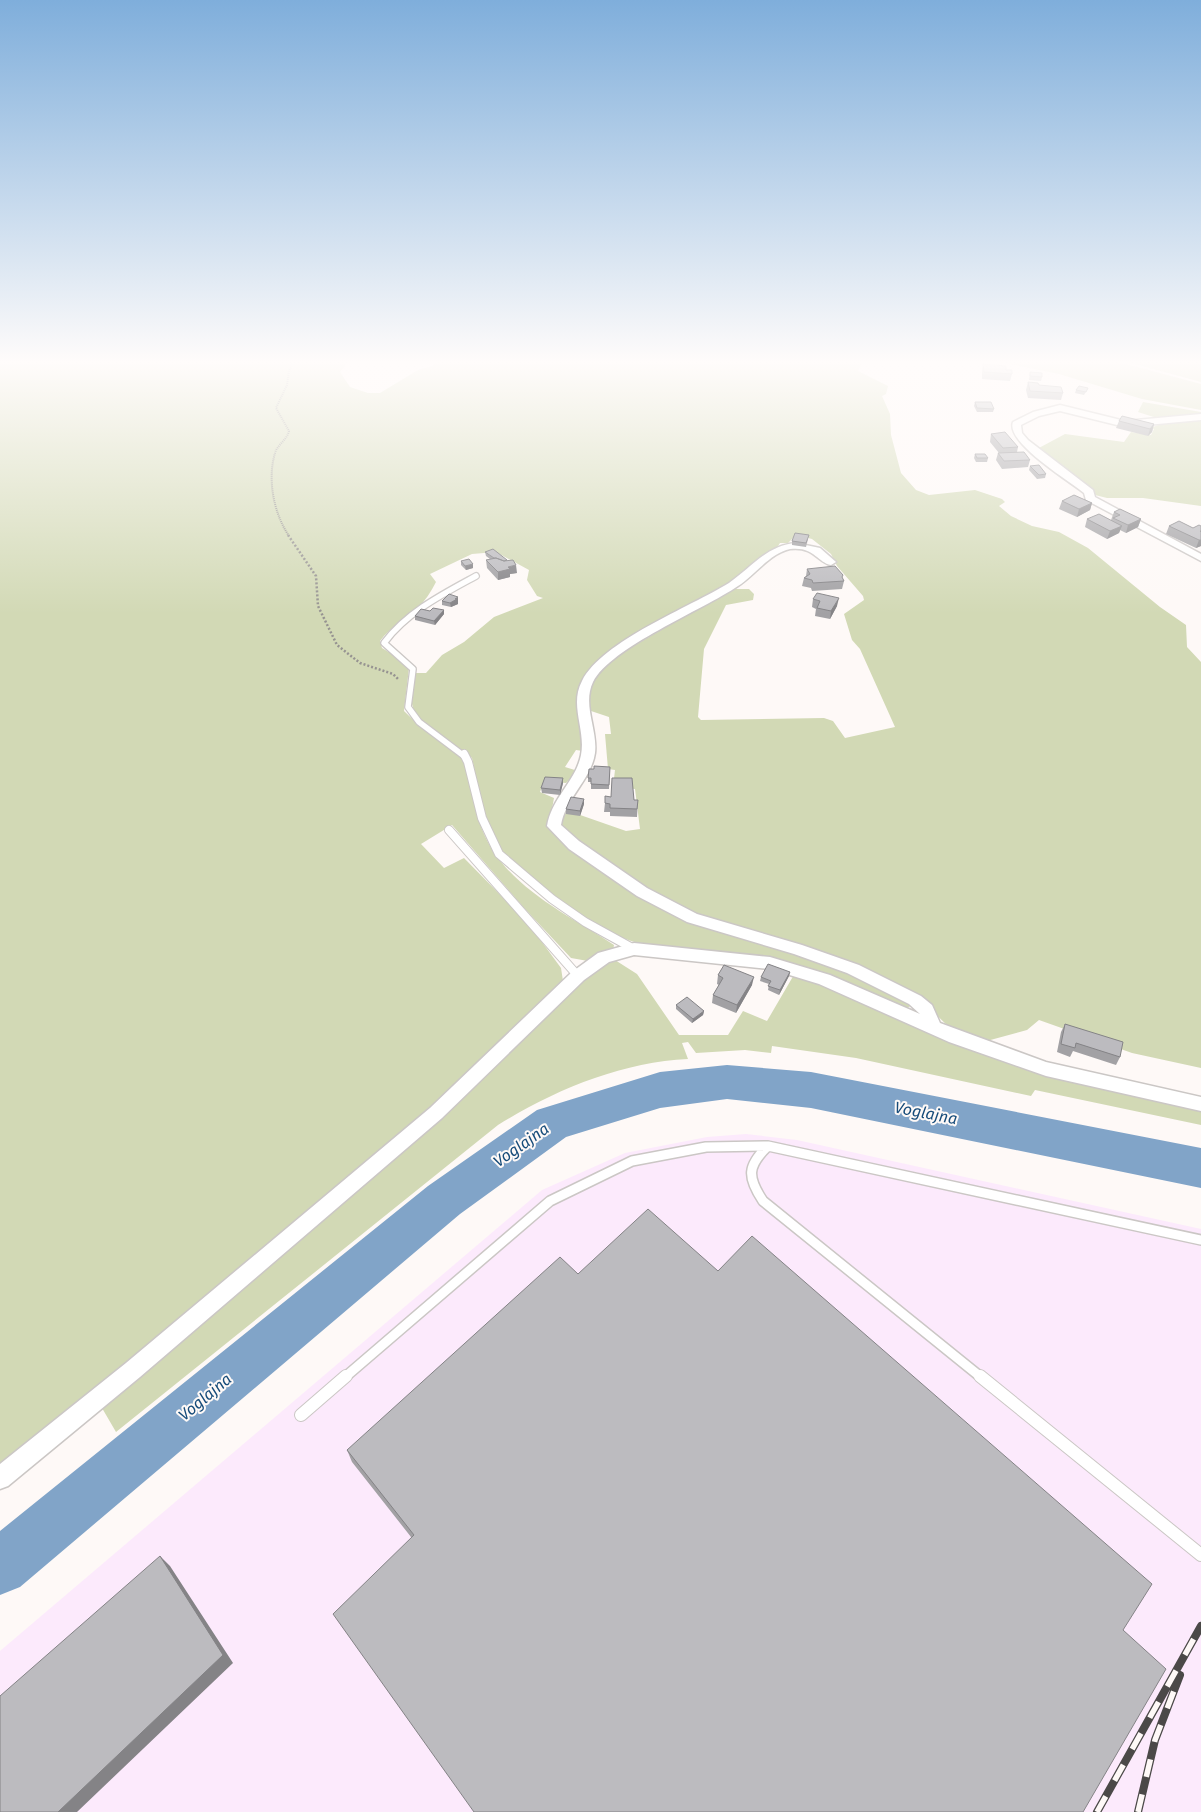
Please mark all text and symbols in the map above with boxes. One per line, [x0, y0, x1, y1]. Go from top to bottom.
water label: Voglajna [893, 1098, 959, 1128]
water label: Voglajna [490, 1119, 552, 1171]
water label: Voglajna [175, 1369, 235, 1425]

